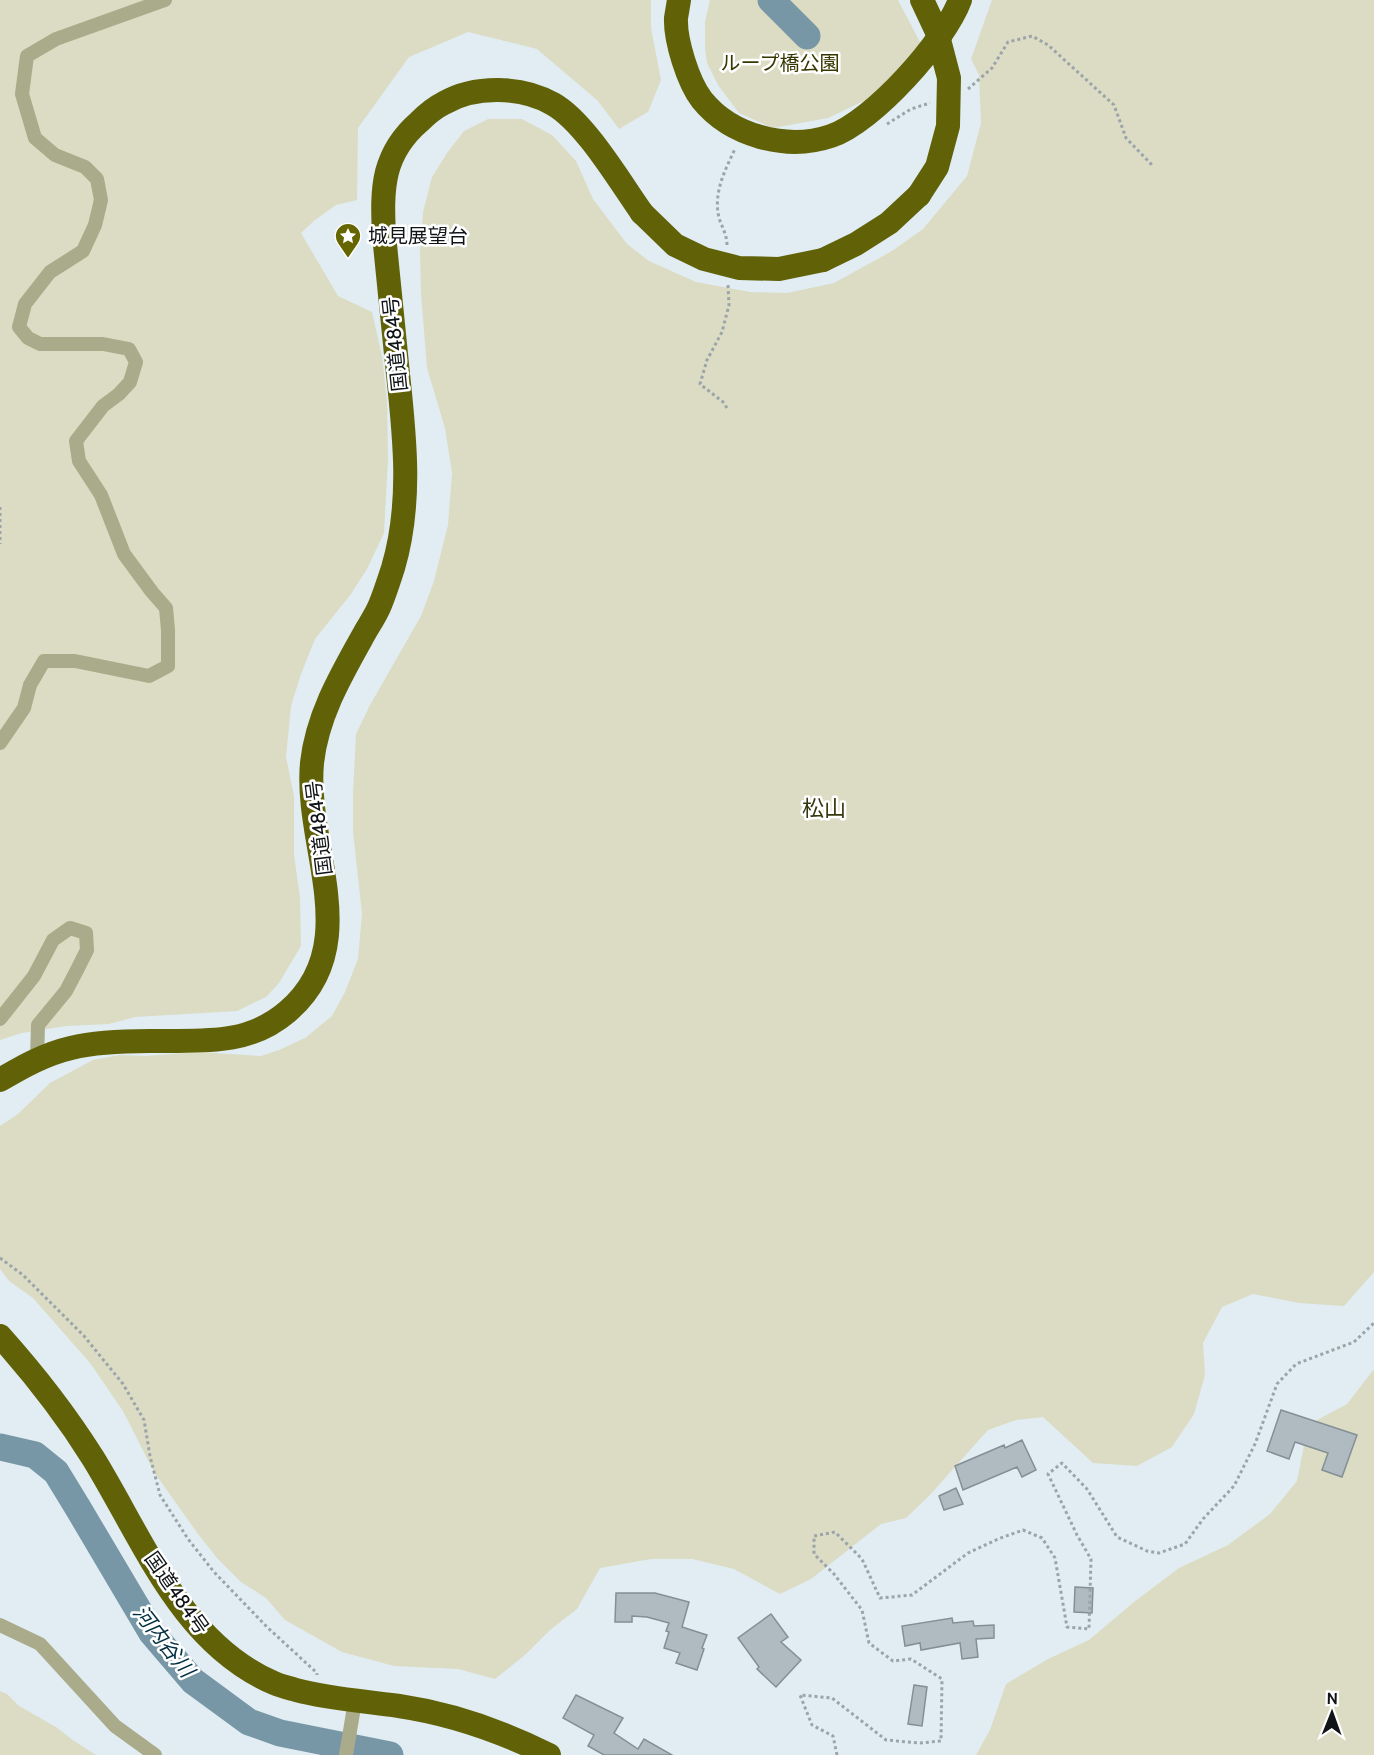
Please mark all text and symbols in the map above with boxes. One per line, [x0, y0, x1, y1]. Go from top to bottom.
park label: ループ橋公園 [721, 51, 839, 75]
place icon: 城見展望台 [333, 221, 363, 259]
place label: 城見展望台 [368, 224, 468, 248]
street label: 国道484号 [378, 295, 412, 393]
street label: 国道484号 [301, 779, 337, 877]
district label: 松山 [802, 795, 846, 822]
street label: 国道484号 [140, 1547, 214, 1639]
water label: 河内谷川 [128, 1600, 201, 1683]
north arrow [1302, 1683, 1362, 1743]
text: N [1326, 1689, 1338, 1708]

